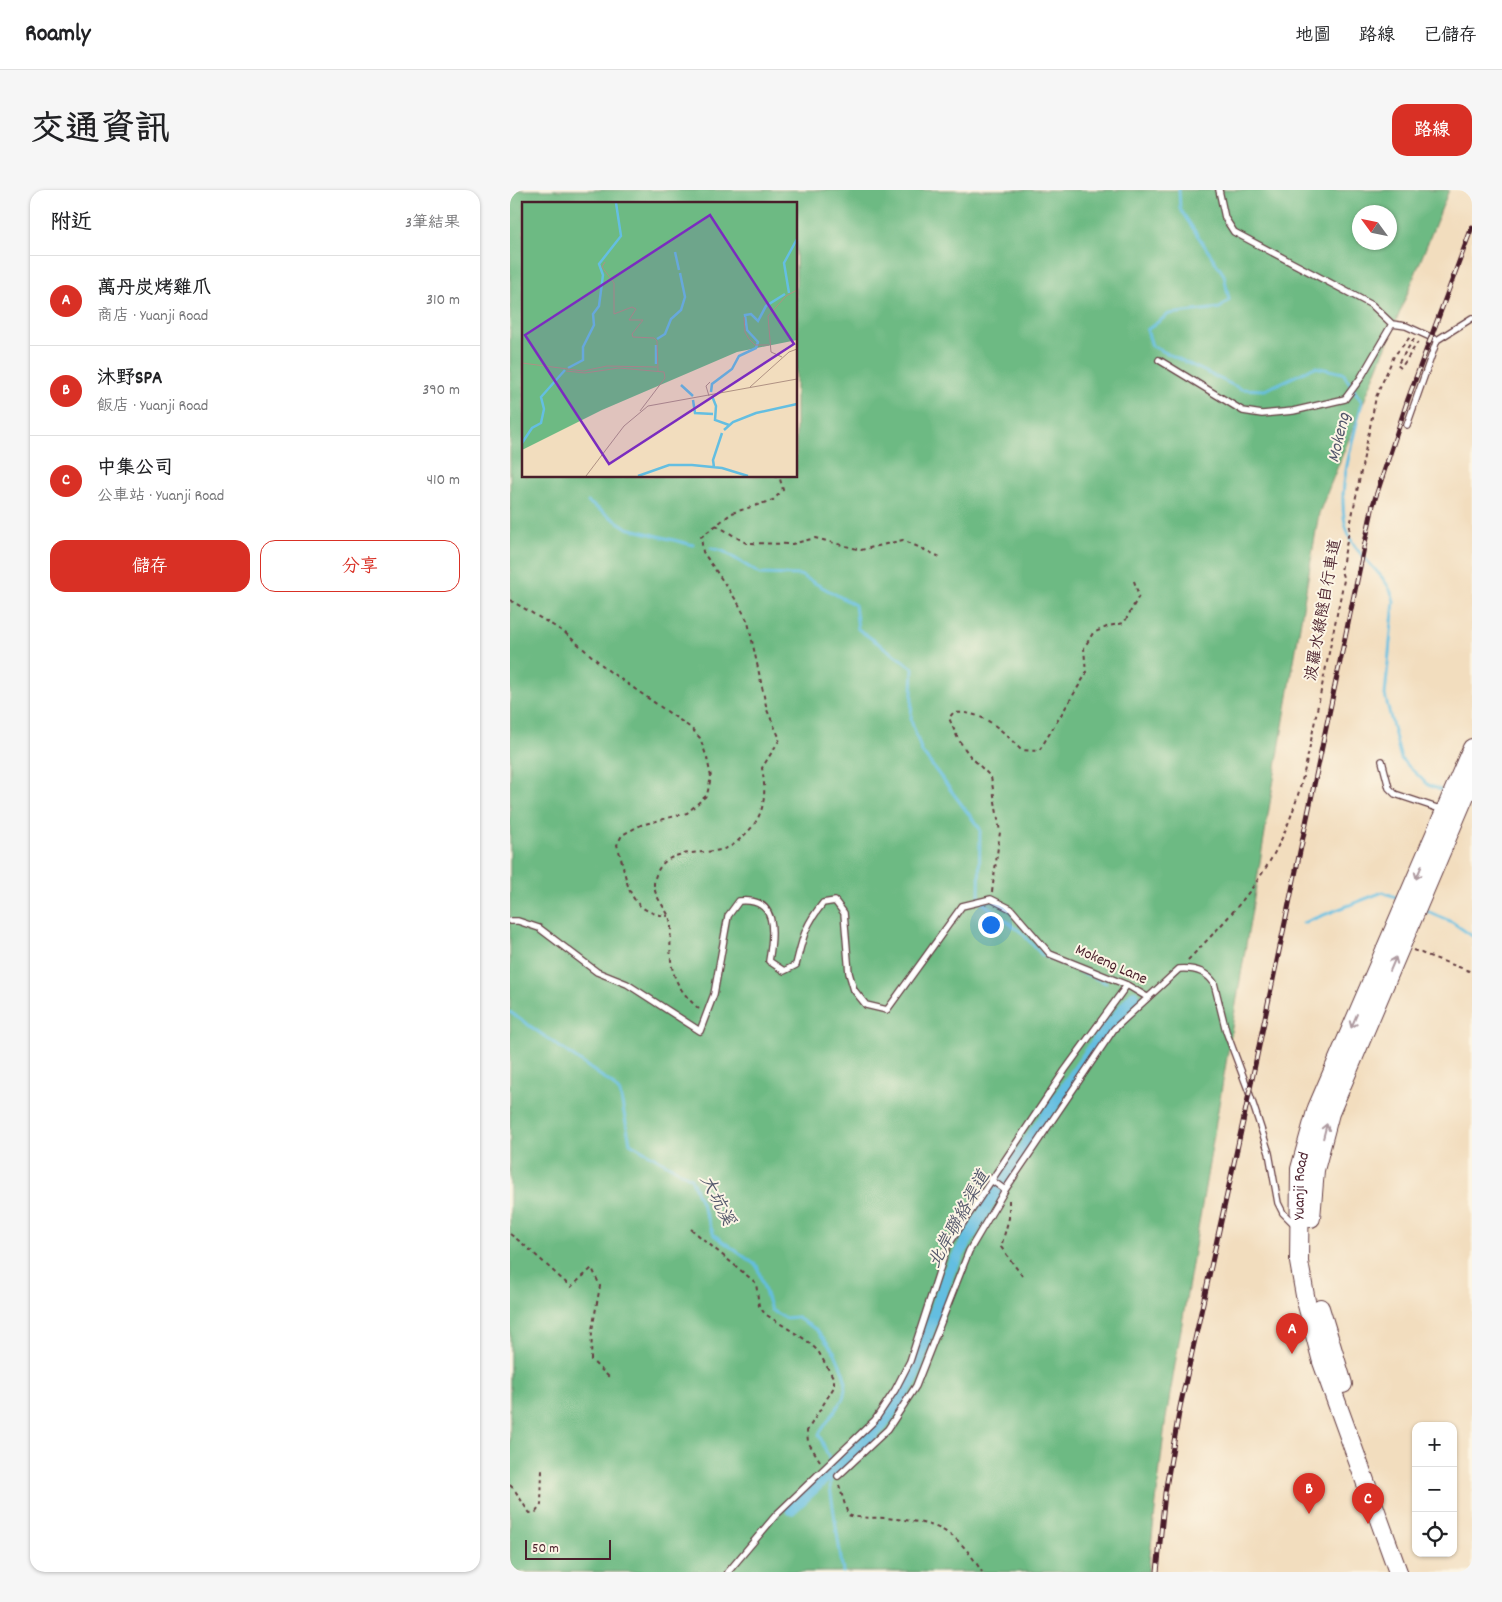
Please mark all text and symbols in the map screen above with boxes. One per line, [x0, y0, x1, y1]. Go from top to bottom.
text: Roamly [25, 18, 91, 52]
text: 地圖 [1295, 24, 1331, 49]
text: 路線 [1359, 24, 1395, 49]
text: 已儲存 [1423, 24, 1477, 49]
button: 路線 [1392, 104, 1472, 156]
text: 交通資訊 [30, 107, 170, 157]
inset map [522, 202, 798, 478]
north arrow [1352, 205, 1397, 250]
text: 附近 [50, 209, 92, 239]
text: 3筆結果 [405, 212, 460, 235]
text: 萬丹炭烤雞爪 [97, 276, 211, 303]
text: A [62, 289, 70, 312]
text: 310 m [426, 289, 460, 312]
text: 商店 · Yuanji Road [97, 305, 208, 328]
text: 沐野SPA [97, 366, 162, 393]
text: B [62, 379, 70, 402]
text: 390 m [422, 379, 460, 402]
text: 飯店 · Yuanji Road [97, 395, 208, 418]
water label: Mokeng [1322, 410, 1358, 465]
text: 中集公司 [97, 456, 173, 483]
text: C [62, 469, 70, 492]
text: 410 m [426, 469, 460, 492]
text: 公車站 · Yuanji Road [97, 485, 224, 508]
street label: 波羅水綠隧自行車道 [1300, 537, 1348, 683]
button: 儲存 [50, 540, 250, 592]
button: 分享 [260, 540, 460, 592]
one-way arrow [1413, 864, 1423, 879]
your location [978, 912, 1004, 938]
street label: Mokeng Lane [1071, 939, 1151, 991]
one-way arrow [1389, 957, 1399, 972]
one-way arrow [1349, 1013, 1359, 1028]
one-way arrow [1321, 1123, 1331, 1139]
street label: Yuanji Road [1288, 1149, 1316, 1220]
water label: 北岸聯絡渠道 [923, 1165, 998, 1273]
water label: 大坑溪 [693, 1171, 740, 1232]
pin: A [1276, 1313, 1308, 1354]
map controls [1412, 1422, 1457, 1557]
button: + [1412, 1422, 1457, 1467]
button: − [1412, 1467, 1457, 1512]
pin: B [1293, 1473, 1325, 1514]
pin: C [1352, 1483, 1384, 1524]
button: locate [1412, 1512, 1457, 1557]
scale bar [525, 1537, 611, 1560]
text: 50 m [532, 1539, 559, 1559]

